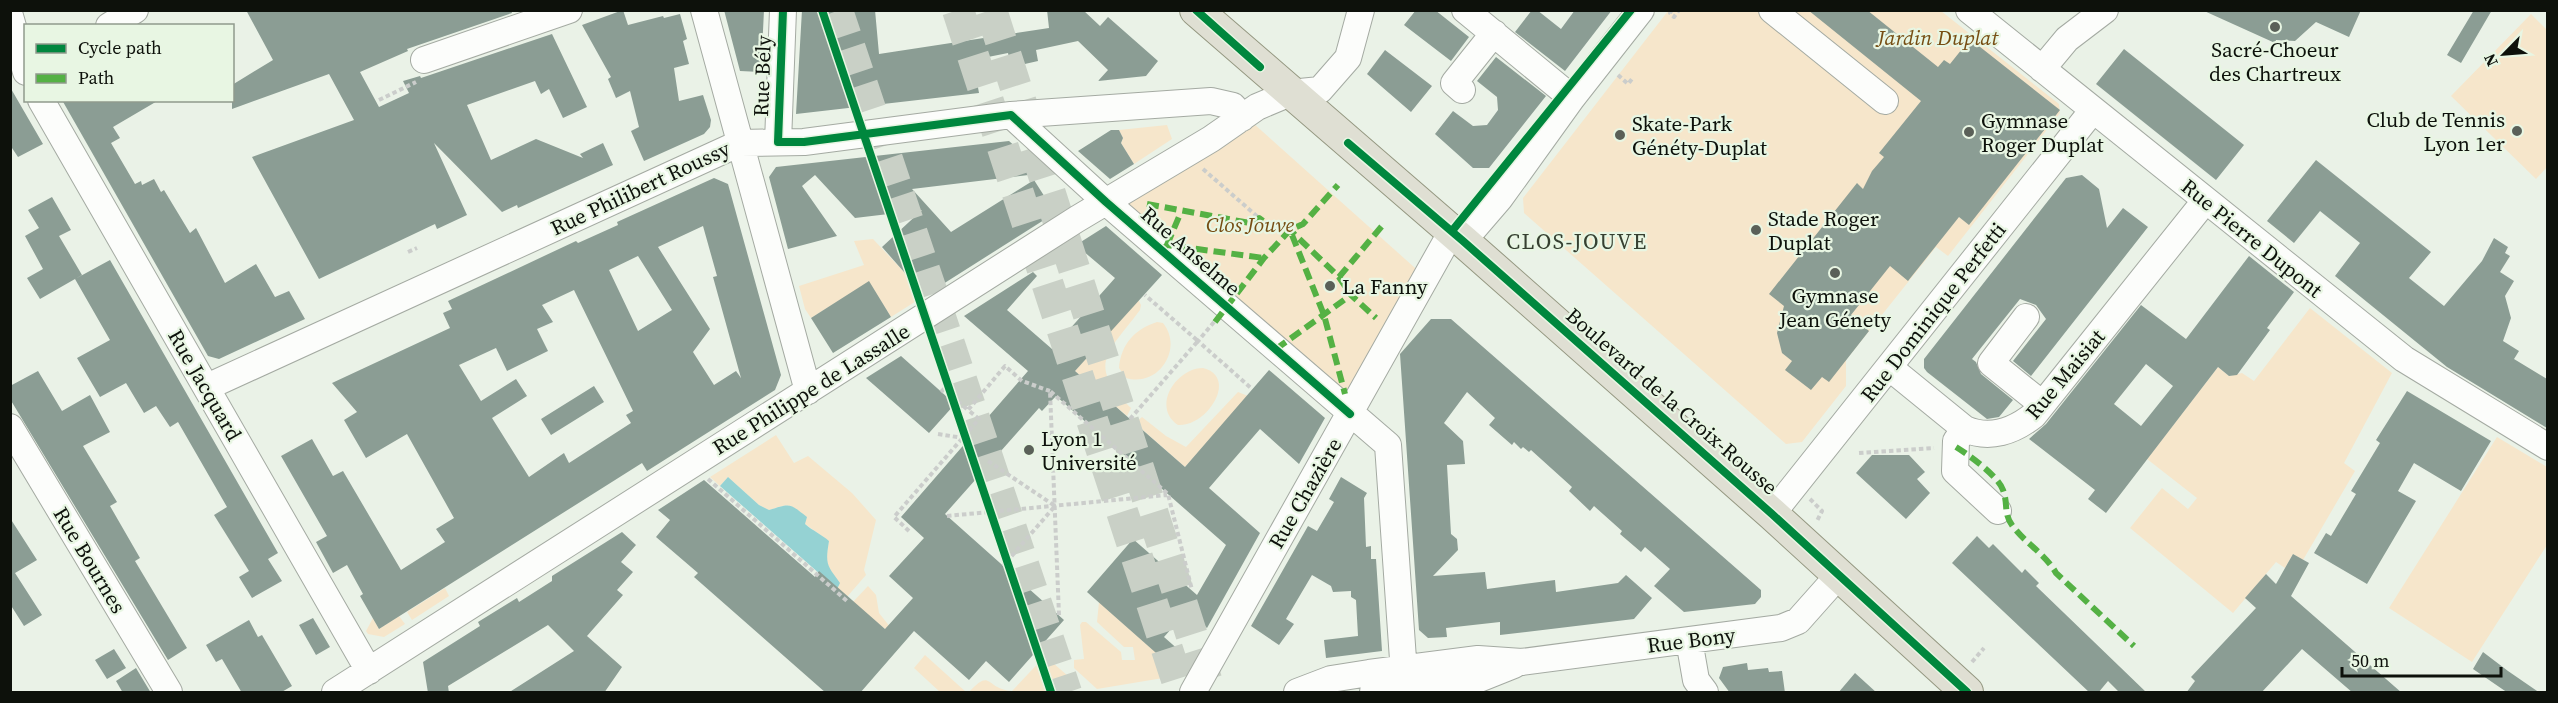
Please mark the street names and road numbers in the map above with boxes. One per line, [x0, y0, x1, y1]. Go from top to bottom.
street label: Rue Bély [746, 34, 778, 117]
street label: Rue Philibert Roussy [546, 134, 735, 242]
street label: Rue Pierre Dupont [2175, 172, 2329, 304]
street label: Rue Anselme [1135, 200, 1247, 302]
street label: Rue Dominique Perfetti [1854, 216, 2012, 408]
street label: Boulevard de la Croix-Rousse [1560, 301, 1784, 501]
street label: Rue Philippe de Lassalle [707, 316, 915, 462]
street label: Rue Maisiat [2019, 323, 2111, 425]
street label: Rue Jacquard [161, 324, 249, 446]
street label: Rue Chazière [1262, 432, 1348, 554]
street label: Rue Bournes [47, 501, 133, 619]
street label: Rue Bony [1645, 620, 1737, 660]

